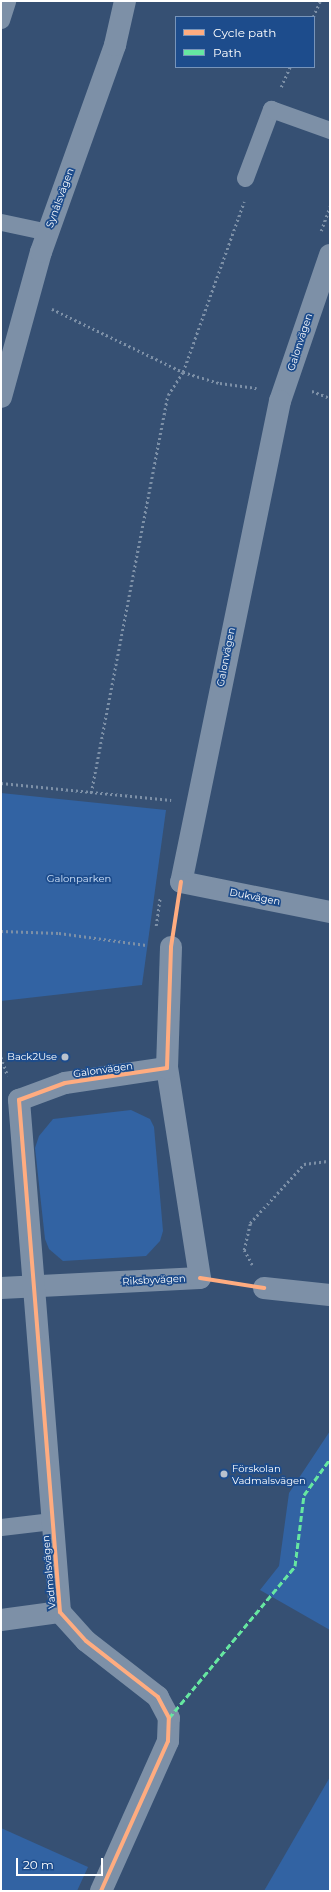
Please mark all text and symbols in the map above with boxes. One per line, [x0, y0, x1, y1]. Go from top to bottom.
legend [175, 16, 315, 68]
text: Cycle path [213, 25, 276, 40]
text: Path [213, 45, 242, 60]
street label: Synålsvägen [44, 167, 76, 229]
street label: Galonvägen [285, 312, 315, 372]
street label: Galonvägen [214, 626, 238, 688]
park label: Galonparken [47, 873, 111, 885]
street label: Dukvägen [229, 886, 281, 908]
place label: Back2Use [7, 1051, 57, 1063]
marker: Back2Use [60, 1052, 70, 1062]
street label: Galonvägen [72, 1060, 134, 1080]
street label: Riksbyvägen [122, 1272, 186, 1288]
place label: Förskolan Vadmalsvägen [232, 1462, 306, 1486]
marker: Förskolan Vadmalsvägen [219, 1469, 229, 1479]
street label: Vadmalsvägen [40, 1535, 58, 1609]
scale bar [18, 1850, 105, 1876]
text: 20 m [23, 1857, 54, 1872]

